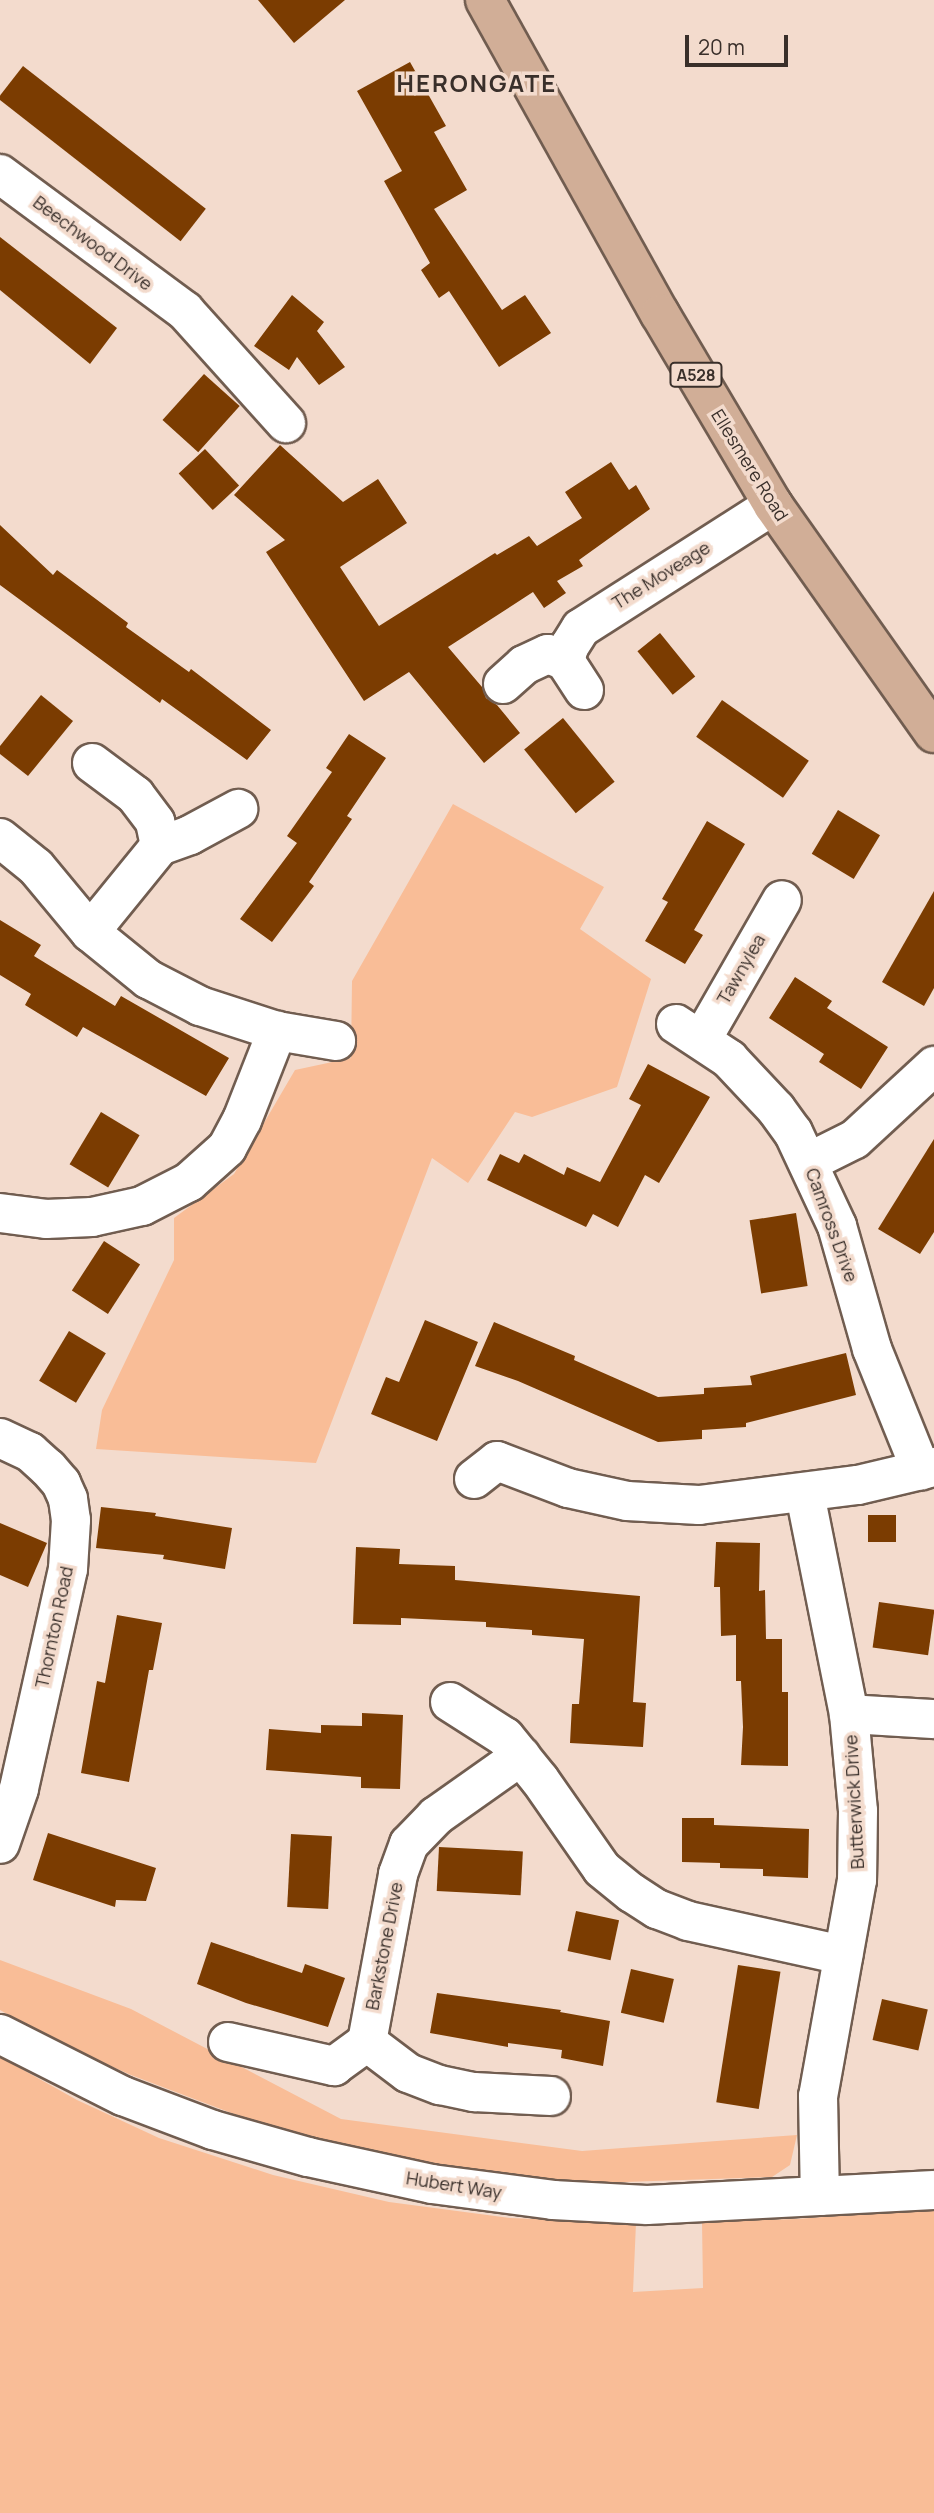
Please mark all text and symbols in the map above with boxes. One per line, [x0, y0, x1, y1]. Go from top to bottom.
scale bar [689, 21, 792, 65]
text: 20 m [698, 33, 745, 61]
district label: HERONGATE [398, 69, 556, 97]
street label: Beechwood Drive [29, 191, 157, 295]
road number: A528 [668, 362, 724, 388]
street label: Ellesmere Road [707, 405, 793, 525]
street label: The Moveage [608, 536, 714, 614]
street label: Tawnylea [712, 930, 770, 1008]
street label: Camross Drive [801, 1165, 863, 1285]
street label: Thornton Road [31, 1564, 77, 1690]
street label: Butterwick Drive [840, 1734, 868, 1870]
street label: Barkstone Drive [361, 1880, 407, 2012]
street label: Hubert Way [405, 2167, 503, 2203]

